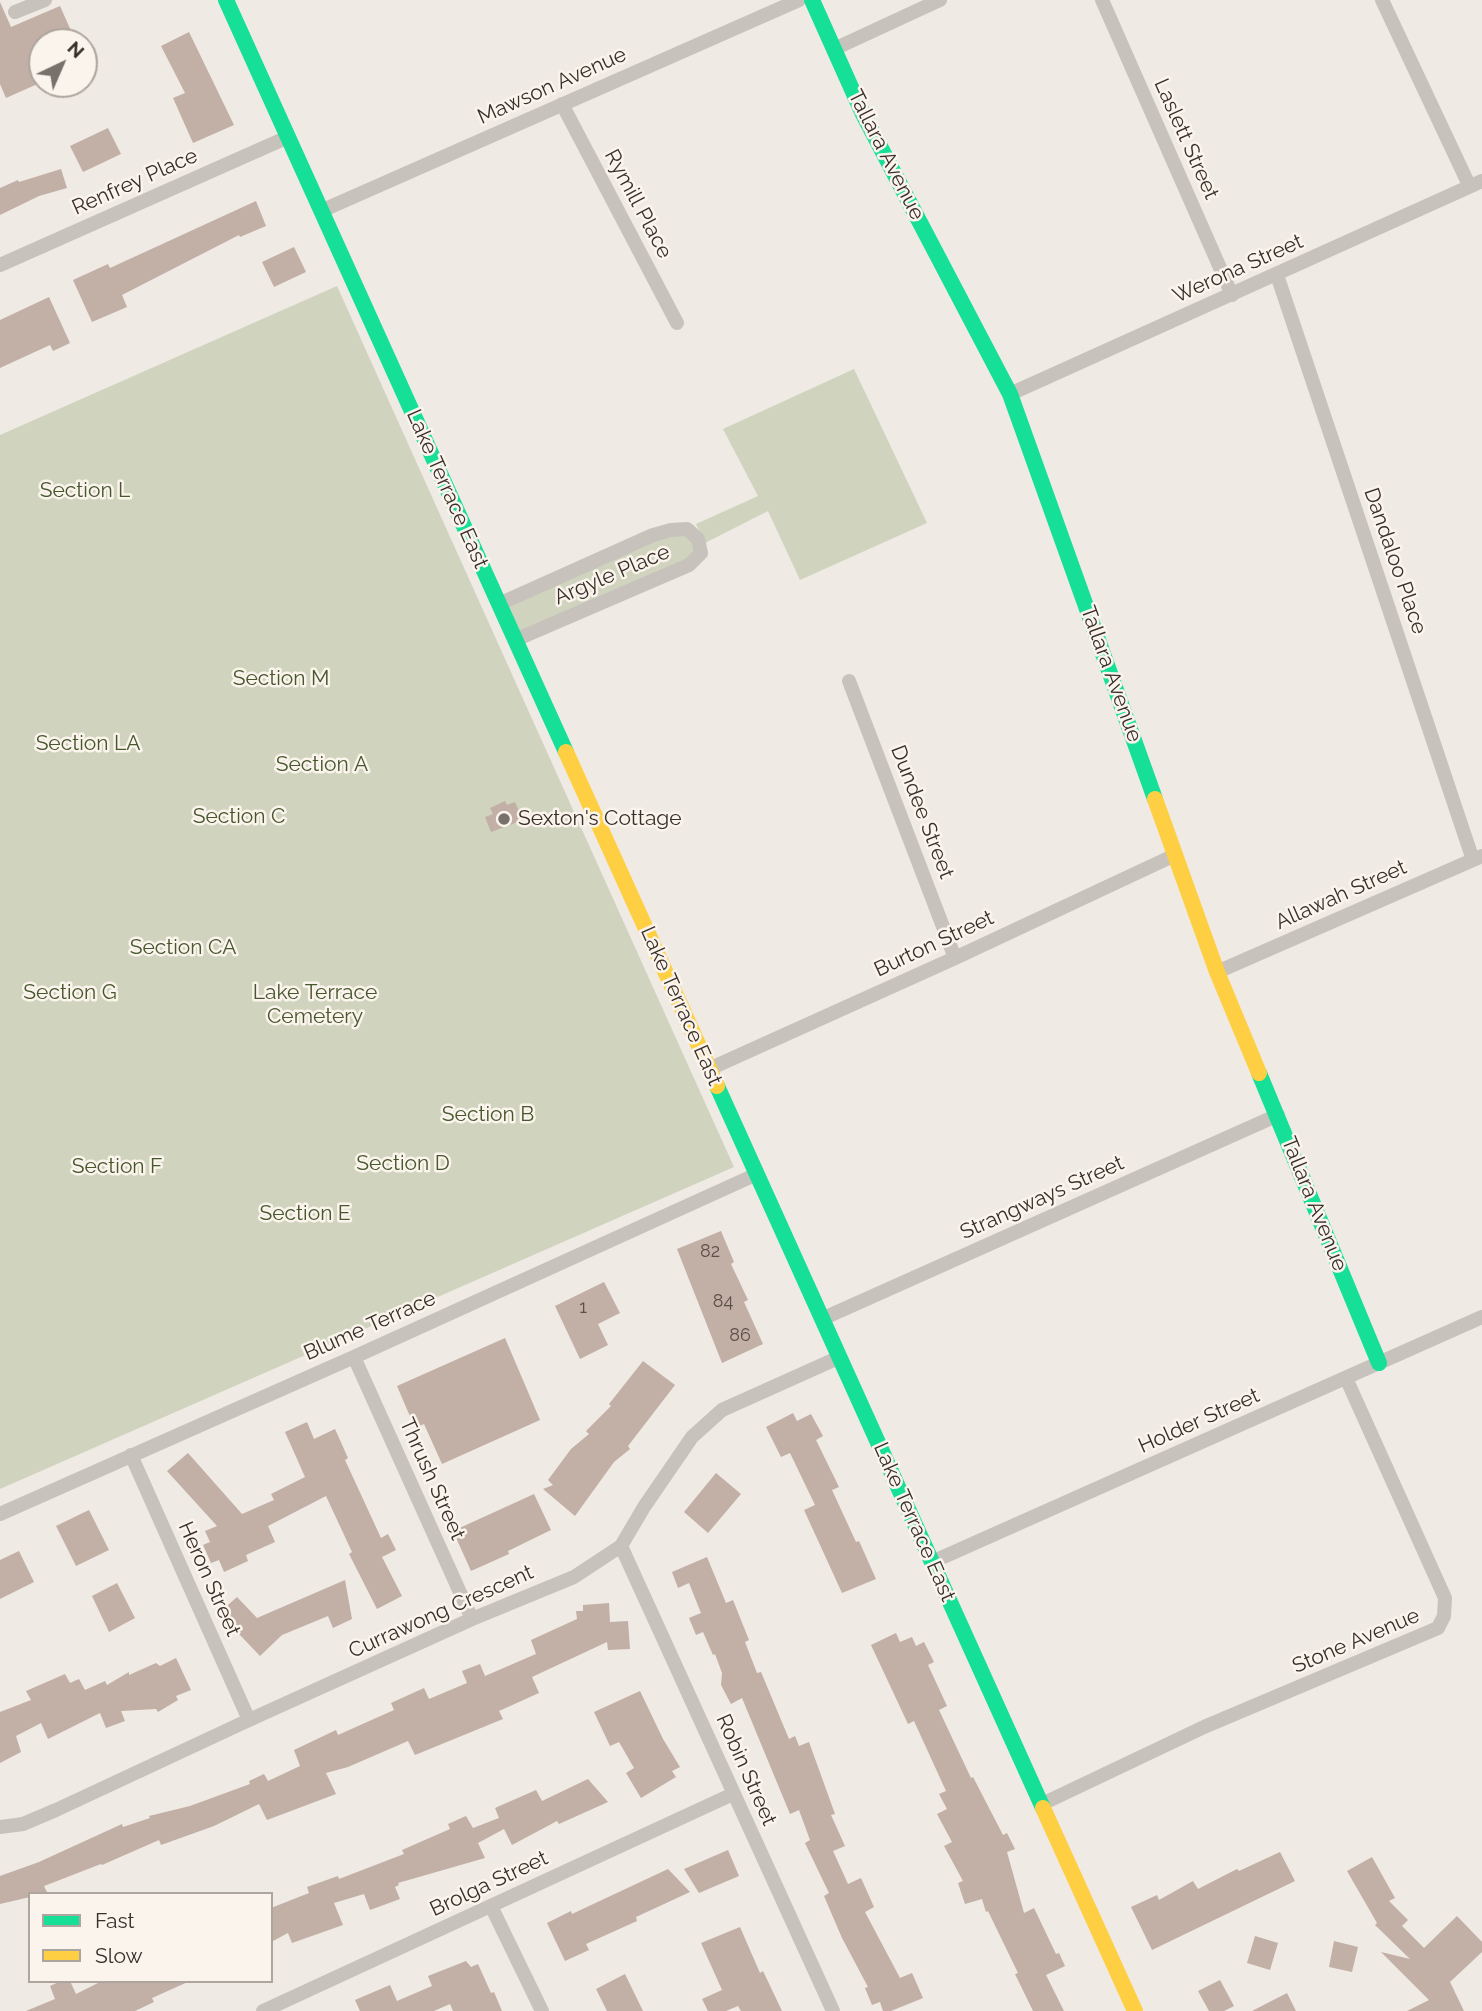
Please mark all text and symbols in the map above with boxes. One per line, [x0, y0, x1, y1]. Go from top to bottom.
north arrow [28, 28, 98, 98]
text: N [63, 36, 89, 62]
street label: Mawson Avenue [474, 42, 630, 130]
street label: Laslett Street [1148, 75, 1224, 203]
street label: Tallara Avenue [842, 86, 930, 224]
street label: Renfrey Place [68, 143, 202, 221]
street label: Rymill Place [599, 145, 677, 263]
street label: Werona Street [1169, 229, 1307, 309]
street label: Lake Terrace East [401, 406, 493, 572]
park label: Section L [40, 478, 130, 504]
street label: Dandaloo Place [1358, 484, 1432, 638]
street label: Argyle Place [550, 539, 674, 611]
street label: Tallara Avenue [1075, 603, 1147, 745]
park label: Section M [233, 666, 329, 692]
park label: Section LA [36, 731, 140, 757]
street label: Dundee Street [885, 742, 959, 882]
park label: Section A [276, 752, 368, 778]
park label: Section C [193, 804, 285, 830]
place label: Sexton's Cottage [518, 806, 682, 832]
marker: Sexton's Cottage [496, 811, 512, 827]
street label: Allawah Street [1272, 855, 1410, 935]
street label: Burton Street [870, 905, 998, 983]
street label: Lake Terrace East [635, 923, 727, 1089]
park label: Section CA [130, 935, 236, 961]
park label: Section G [23, 980, 117, 1006]
park label: Lake Terrace Cemetery [253, 980, 377, 1030]
park label: Section B [442, 1102, 534, 1128]
street label: Tallara Avenue [1276, 1133, 1352, 1275]
park label: Section D [356, 1151, 450, 1177]
street label: Strangways Street [956, 1151, 1128, 1245]
park label: Section F [72, 1154, 162, 1180]
park label: Section E [259, 1201, 351, 1227]
house number: 82 [700, 1241, 720, 1263]
street label: Blume Terrace [300, 1286, 440, 1366]
house number: 84 [713, 1291, 733, 1313]
house number: 1 [579, 1297, 587, 1319]
house number: 86 [729, 1325, 751, 1347]
street label: Holder Street [1135, 1383, 1263, 1459]
street label: Thrush Street [394, 1414, 470, 1544]
street label: Lake Terrace East [868, 1439, 960, 1605]
street label: Heron Street [172, 1518, 246, 1640]
street label: Currawong Crescent [345, 1560, 537, 1664]
street label: Stone Avenue [1289, 1603, 1423, 1679]
street label: Robin Street [710, 1710, 782, 1830]
street label: Brolga Street [426, 1846, 552, 1922]
legend [28, 1892, 273, 1983]
text: Fast [95, 1908, 135, 1933]
text: Slow [95, 1943, 143, 1968]

